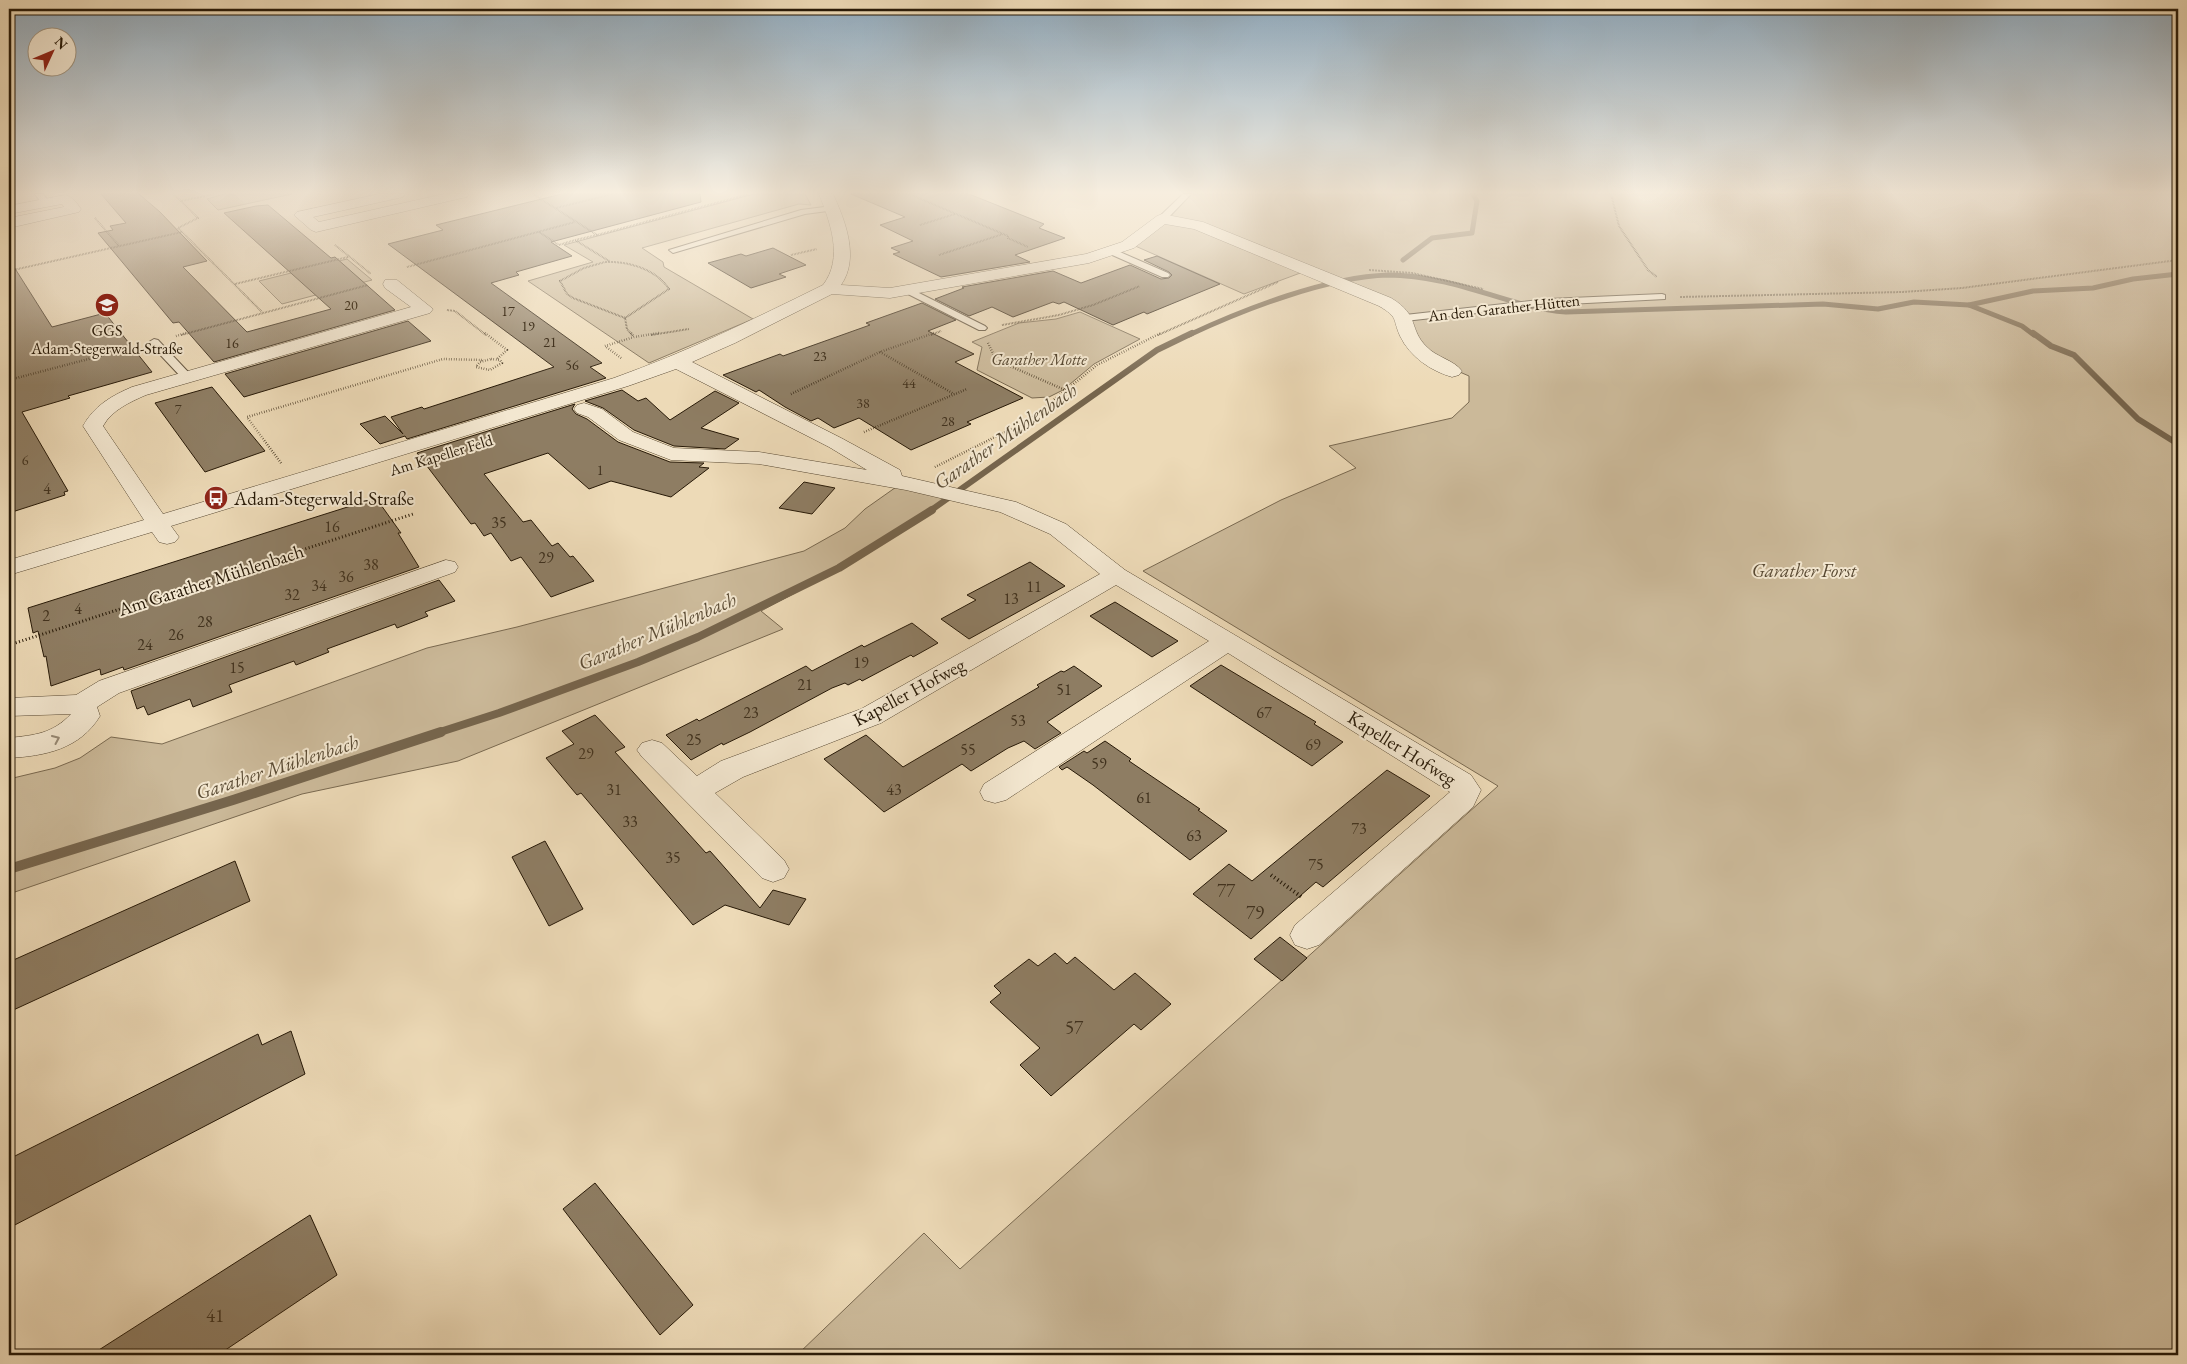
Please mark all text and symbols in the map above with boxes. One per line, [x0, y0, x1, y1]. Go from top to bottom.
north arrow [28, 28, 78, 78]
text: N [51, 33, 72, 54]
street label: An den Garather Hütten [1426, 290, 1582, 327]
school or university icon: GGS Adam-Stegerwald-Straße [94, 292, 120, 318]
house number: 20 [344, 296, 358, 314]
house number: 17 [501, 302, 515, 320]
house number: 19 [521, 317, 535, 335]
place label: GGS Adam-Stegerwald-Straße [30, 320, 183, 359]
house number: 21 [543, 333, 557, 351]
house number: 16 [225, 334, 239, 352]
house number: 23 [813, 347, 827, 365]
park label: Garather Motte [991, 349, 1087, 370]
house number: 56 [565, 356, 579, 374]
house number: 44 [902, 374, 916, 392]
water label: Garather Mühlenbach [928, 377, 1082, 495]
house number: 38 [856, 394, 870, 412]
house number: 7 [175, 400, 182, 418]
house number: 28 [941, 412, 955, 430]
street label: Am Kapeller Feld [386, 429, 496, 481]
house number: 6 [22, 451, 29, 469]
house number: 1 [597, 461, 603, 479]
house number: 4 [43, 478, 51, 499]
bus stop icon: Adam-Stegerwald-Straße [203, 485, 229, 511]
place label: Adam-Stegerwald-Straße [233, 486, 414, 511]
house number: 35 [491, 512, 507, 533]
house number: 16 [324, 516, 340, 537]
street label: Am Garather Mühlenbach [114, 538, 307, 622]
house number: 29 [538, 547, 554, 568]
house number: 38 [363, 554, 379, 575]
park label: Garather Forst [1752, 558, 1858, 583]
house number: 36 [338, 566, 354, 587]
house number: 34 [311, 575, 327, 596]
house number: 11 [1026, 576, 1042, 597]
house number: 32 [284, 584, 300, 605]
water label: Garather Mühlenbach [574, 586, 740, 676]
house number: 13 [1003, 588, 1019, 609]
house number: 4 [74, 598, 82, 619]
house number: 2 [42, 605, 50, 626]
house number: 28 [197, 611, 213, 632]
house number: 26 [168, 624, 184, 645]
house number: 24 [137, 634, 153, 655]
street label: Kapeller Hofweg [849, 652, 970, 732]
house number: 19 [853, 652, 869, 673]
house number: 15 [229, 657, 245, 678]
house number: 21 [797, 674, 813, 695]
house number: 51 [1056, 679, 1072, 700]
house number: 23 [743, 702, 759, 723]
house number: 67 [1256, 702, 1272, 723]
street label: Kapeller Hofweg [1343, 705, 1462, 792]
house number: 53 [1010, 710, 1026, 731]
water label: Garather Mühlenbach [192, 728, 362, 806]
house number: 25 [686, 729, 702, 750]
one-way arrow [51, 734, 60, 745]
house number: 69 [1305, 734, 1321, 755]
house number: 55 [960, 739, 976, 760]
house number: 29 [578, 743, 594, 764]
house number: 59 [1091, 753, 1107, 774]
house number: 31 [606, 779, 622, 800]
house number: 43 [886, 779, 902, 800]
house number: 61 [1136, 787, 1152, 808]
house number: 33 [622, 811, 638, 832]
house number: 73 [1351, 818, 1367, 839]
house number: 63 [1186, 825, 1202, 846]
house number: 35 [665, 847, 681, 868]
house number: 75 [1308, 854, 1324, 875]
house number: 77 [1217, 878, 1236, 903]
house number: 79 [1246, 900, 1264, 925]
house number: 57 [1065, 1015, 1084, 1040]
house number: 41 [206, 1303, 224, 1328]

